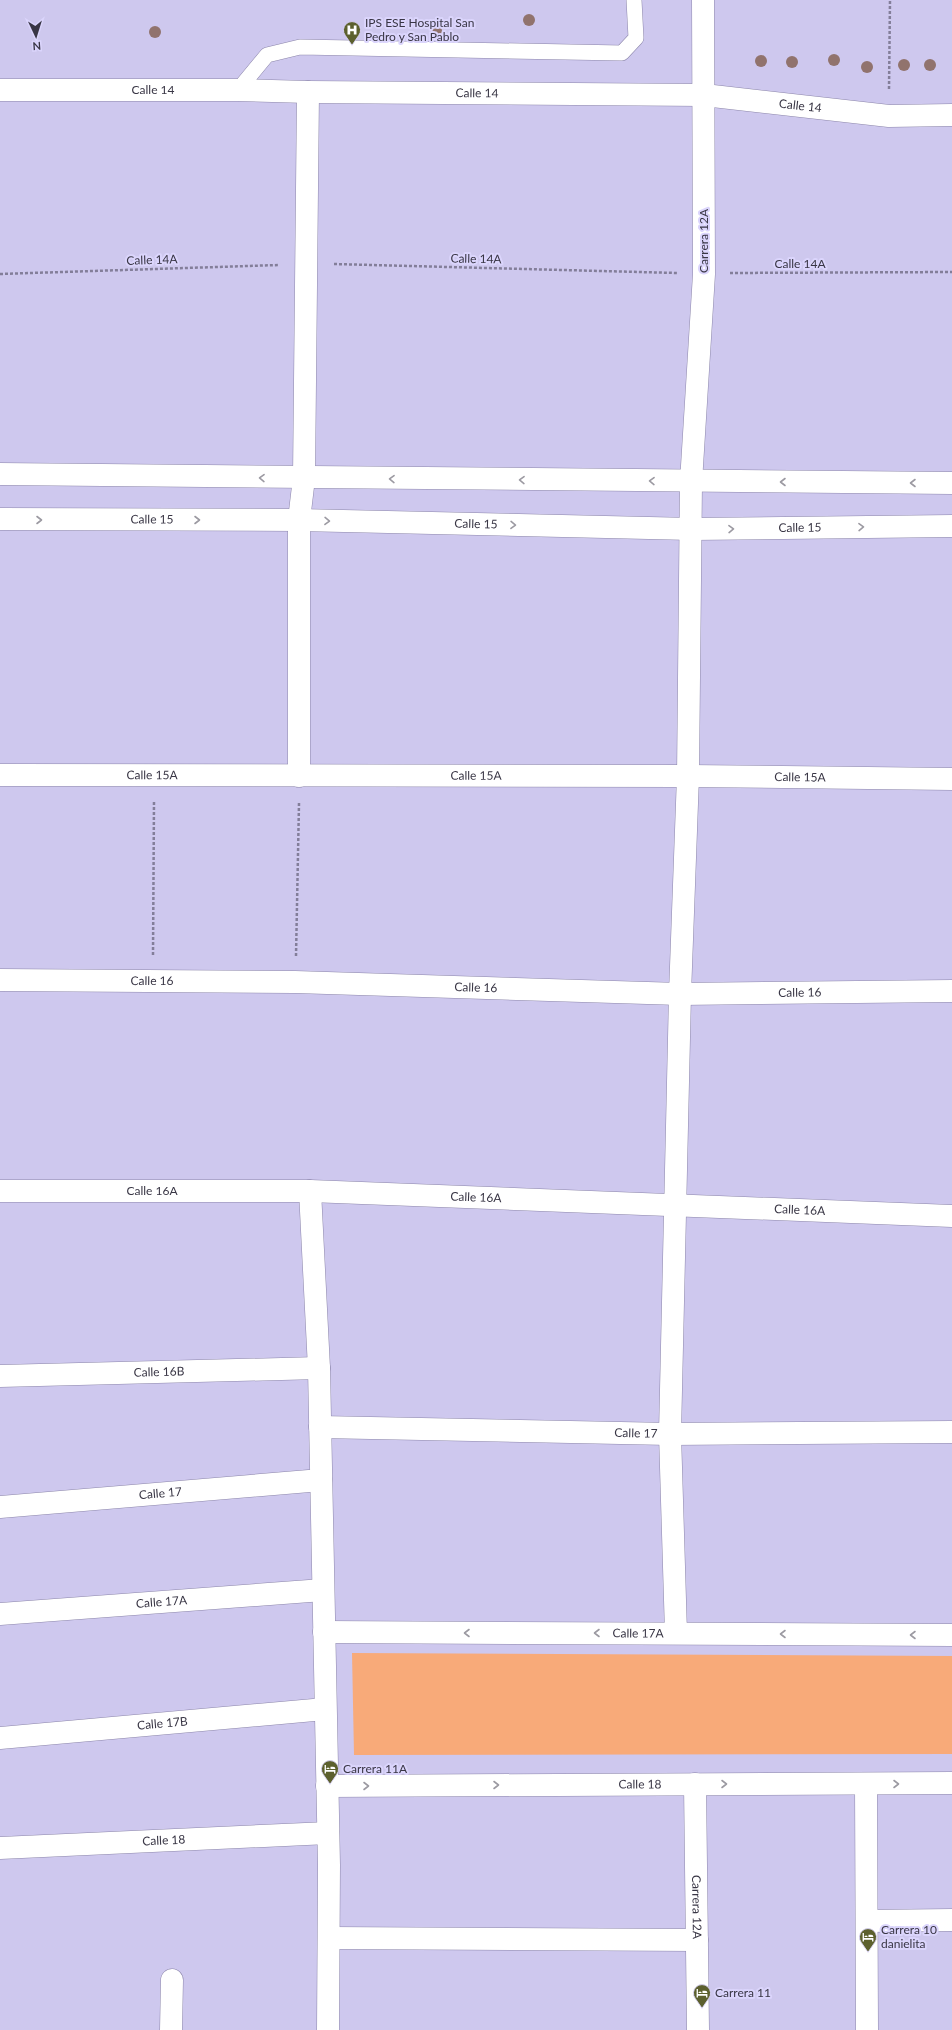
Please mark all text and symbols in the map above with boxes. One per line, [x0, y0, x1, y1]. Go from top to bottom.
place label: IPS ESE Hospital San Pedro y San Pablo [365, 15, 474, 44]
north arrow [16, 16, 56, 56]
hospital icon: IPS ESE Hospital San Pedro y San Pablo [342, 20, 362, 45]
text: N [32, 40, 41, 53]
street label: Calle 14 [131, 82, 175, 97]
street label: Calle 14 [455, 85, 499, 100]
street label: Calle 14 [778, 96, 823, 115]
street label: Carrera 12A [696, 208, 711, 273]
street label: Calle 14A [126, 251, 179, 268]
street label: Calle 14A [450, 251, 503, 266]
street label: Calle 14A [774, 256, 826, 271]
one-way arrow [259, 473, 265, 482]
one-way arrow [389, 475, 395, 483]
one-way arrow [519, 476, 525, 484]
one-way arrow [649, 477, 655, 485]
one-way arrow [780, 478, 786, 486]
one-way arrow [910, 479, 916, 487]
street label: Calle 15 [130, 511, 174, 527]
one-way arrow [36, 516, 42, 524]
one-way arrow [194, 516, 200, 524]
street label: Calle 15 [454, 516, 498, 532]
one-way arrow [324, 517, 330, 525]
street label: Calle 15 [778, 520, 822, 535]
one-way arrow [510, 521, 516, 529]
one-way arrow [858, 523, 864, 531]
one-way arrow [728, 525, 734, 533]
street label: Calle 15A [126, 767, 178, 782]
street label: Calle 15A [450, 768, 502, 783]
street label: Calle 15A [774, 769, 827, 785]
street label: Calle 16 [130, 973, 174, 988]
street label: Calle 16 [454, 979, 498, 995]
street label: Calle 16 [778, 984, 821, 1000]
street label: Calle 16A [126, 1183, 178, 1198]
street label: Calle 16A [450, 1188, 503, 1205]
street label: Calle 16A [774, 1201, 826, 1218]
street label: Calle 16B [133, 1363, 185, 1380]
street label: Calle 17 [614, 1425, 658, 1441]
street label: Calle 17 [138, 1484, 182, 1502]
street label: Calle 17A [135, 1592, 188, 1611]
street label: Calle 17A [612, 1625, 664, 1641]
one-way arrow [464, 1629, 470, 1637]
one-way arrow [594, 1629, 600, 1637]
one-way arrow [780, 1630, 786, 1638]
one-way arrow [910, 1631, 916, 1639]
street label: Calle 17B [136, 1713, 189, 1733]
hotel icon: Carrera 11A [320, 1759, 340, 1784]
place label: Carrera 11A [343, 1761, 408, 1776]
street label: Calle 18 [618, 1776, 662, 1792]
one-way arrow [721, 1780, 727, 1788]
one-way arrow [893, 1780, 899, 1788]
one-way arrow [363, 1781, 369, 1790]
one-way arrow [493, 1781, 499, 1789]
street label: Calle 18 [142, 1832, 186, 1848]
street label: Carrera 12A [689, 1875, 705, 1940]
place label: Carrera 10 danielita [881, 1922, 937, 1951]
hotel icon: Carrera 10 danielita [858, 1927, 878, 1952]
hotel icon: Carrera 11 [692, 1983, 712, 2008]
place label: Carrera 11 [715, 1985, 771, 2000]

